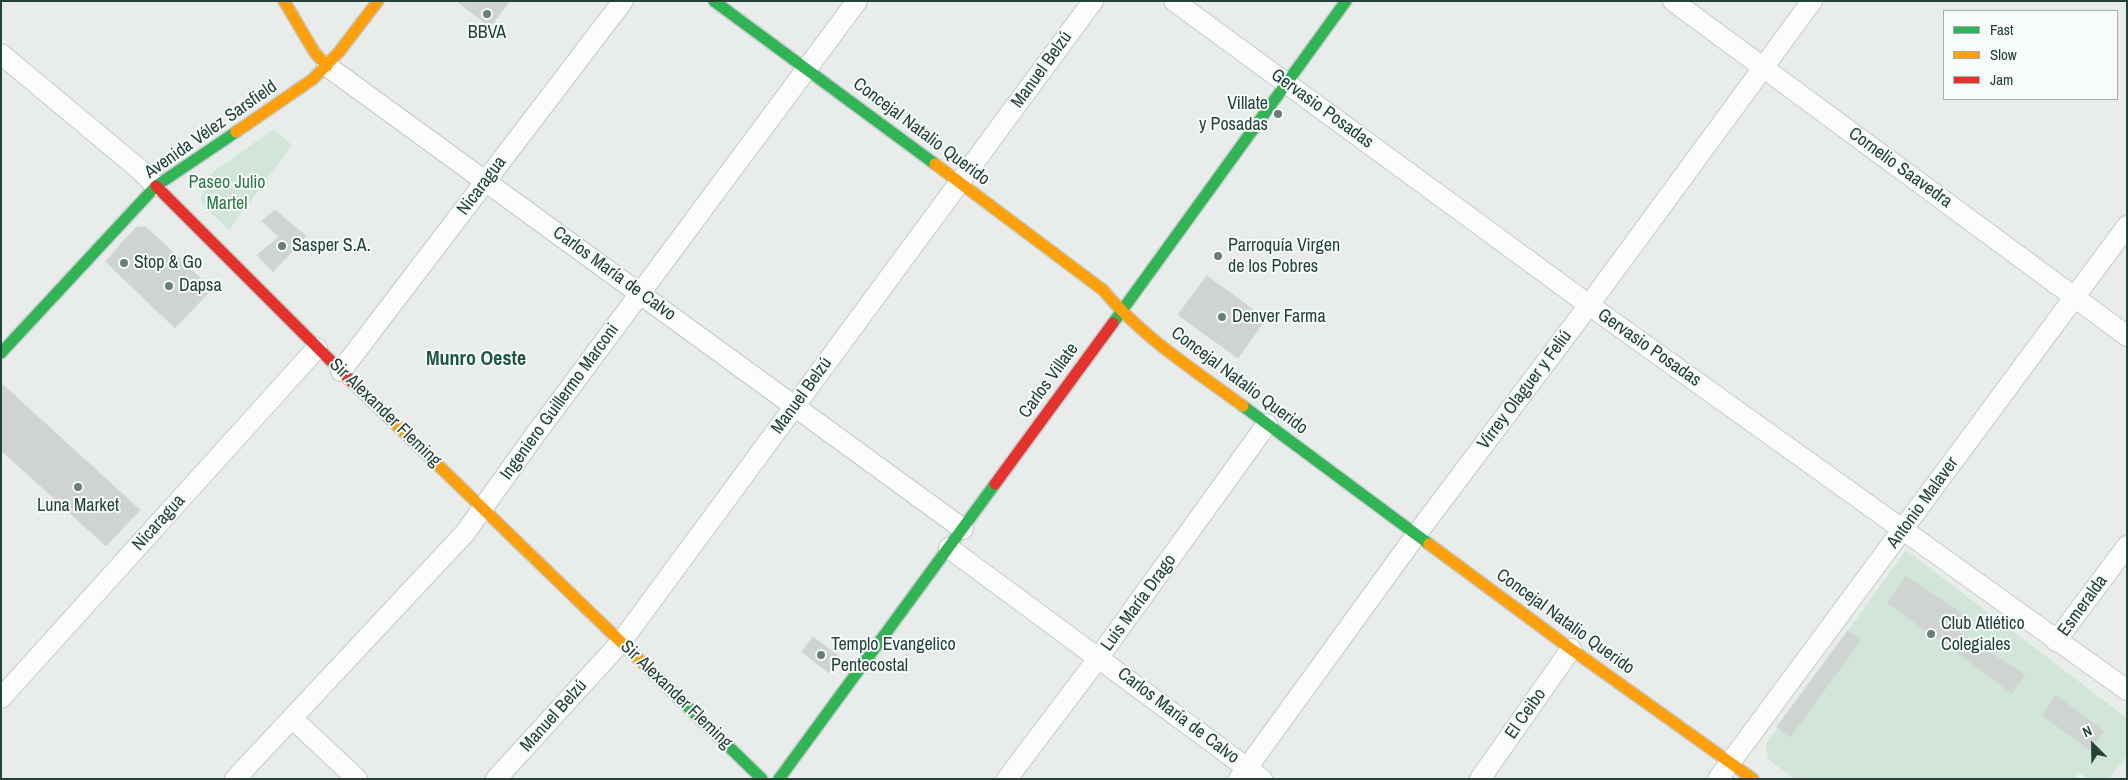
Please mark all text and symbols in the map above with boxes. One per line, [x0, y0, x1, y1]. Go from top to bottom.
marker: BBVA [481, 8, 493, 20]
legend [1943, 10, 2118, 100]
text: Fast [1990, 19, 2013, 40]
place label: BBVA [468, 22, 506, 44]
street label: Manuel Belzú [1007, 27, 1077, 113]
text: Slow [1990, 44, 2017, 65]
street label: Gervasio Posadas [1267, 65, 1377, 153]
text: Jam [1990, 69, 2013, 90]
street label: Concejal Natalio Querido [848, 74, 994, 190]
street label: Avenida Vélez Sarsfield [141, 76, 281, 184]
place label: Villate y Posadas [1199, 93, 1268, 136]
marker: Villate y Posadas [1272, 108, 1284, 120]
street label: Cornelio Saavedra [1844, 123, 1956, 213]
street label: Nicaragua [453, 152, 511, 220]
park label: Paseo Julio Martel [188, 172, 266, 214]
street label: Carlos María de Calvo [548, 222, 680, 326]
place label: Sasper S.A. [292, 235, 371, 257]
place label: Parroquía Virgen de los Pobres [1228, 235, 1340, 278]
marker: Sasper S.A. [276, 240, 288, 252]
marker: Parroquía Virgen de los Pobres [1212, 250, 1224, 262]
place label: Stop & Go [134, 252, 202, 274]
marker: Stop & Go [118, 257, 130, 269]
place label: Dapsa [179, 275, 222, 297]
marker: Dapsa [163, 280, 175, 292]
street label: Gervasio Posadas [1593, 304, 1705, 392]
place label: Denver Farma [1232, 306, 1326, 328]
marker: Denver Farma [1216, 311, 1228, 323]
street label: Ingeniero Guillermo Marconi [496, 320, 624, 484]
street label: Concejal Natalio Querido [1166, 323, 1312, 439]
street label: Virrey Olaguer y Feliú [1473, 326, 1577, 454]
street label: Carlos Villate [1015, 339, 1083, 423]
district label: Munro Oeste [426, 348, 526, 372]
street label: Manuel Belzú [767, 353, 837, 439]
street label: Sir Alexander Fleming [325, 354, 445, 472]
street label: Antonio Malaver [1883, 453, 1963, 553]
marker: Luna Market [72, 481, 84, 493]
street label: Nicaragua [128, 490, 190, 556]
place label: Luna Market [37, 495, 119, 517]
street label: Luis María Drago [1097, 551, 1181, 655]
street label: Concejal Natalio Querido [1492, 565, 1638, 679]
street label: Esmeralda [2054, 571, 2112, 641]
place label: Club Atlético Colegiales [1941, 613, 2025, 656]
marker: Club Atlético Colegiales [1925, 628, 1937, 640]
place label: Templo Evangelico Pentecostal [831, 634, 956, 676]
street label: Sir Alexander Fleming [616, 636, 736, 754]
marker: Templo Evangelico Pentecostal [815, 649, 827, 661]
street label: Carlos María de Calvo [1113, 663, 1243, 769]
street label: Manuel Belzú [516, 676, 592, 756]
street label: El Ceibo [1501, 685, 1551, 743]
north arrow [2068, 720, 2118, 770]
text: N [2080, 721, 2094, 741]

